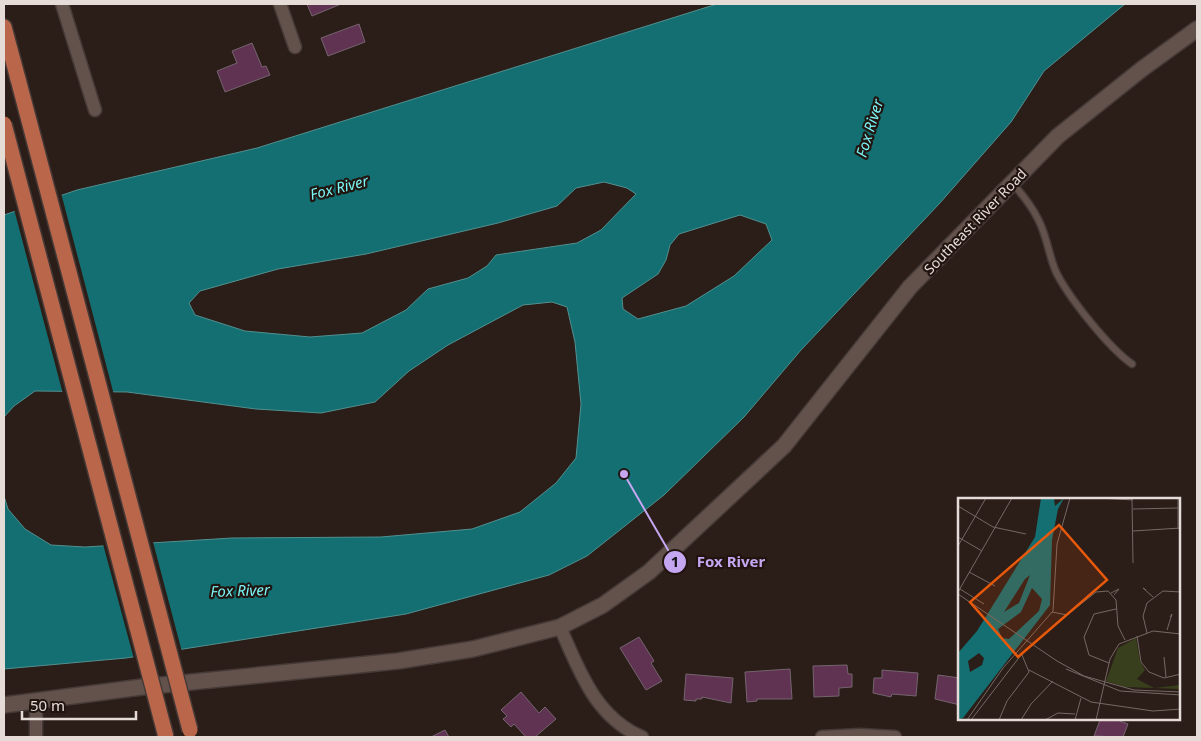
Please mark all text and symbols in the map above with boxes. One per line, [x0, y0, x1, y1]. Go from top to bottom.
water label: Fox River [851, 96, 888, 159]
street label: Southeast River Road [920, 164, 1030, 278]
water label: Fox River [308, 170, 371, 204]
inset map [958, 498, 1181, 721]
callout: Fox River [662, 547, 775, 577]
text: 1 [671, 551, 679, 571]
text: Fox River [697, 551, 766, 571]
water label: Fox River [210, 579, 271, 601]
scale bar [22, 688, 136, 720]
text: 50 m [30, 695, 65, 715]

